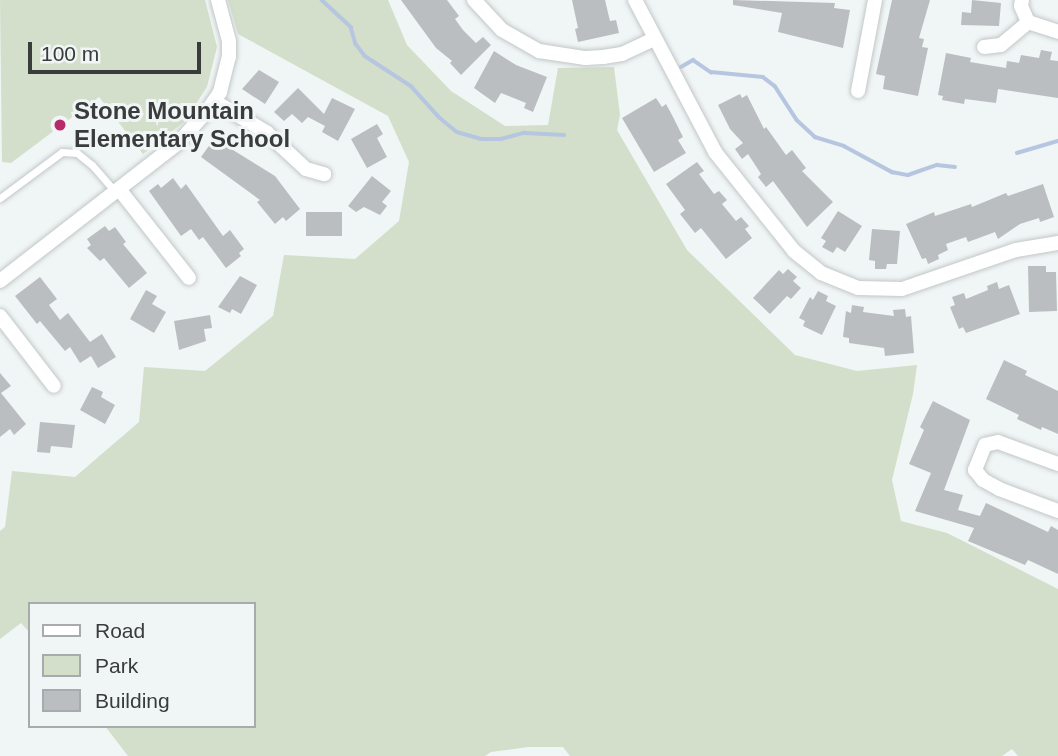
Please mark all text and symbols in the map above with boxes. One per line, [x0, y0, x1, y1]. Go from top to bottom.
scale bar [32, 28, 205, 72]
text: 100 m [41, 42, 99, 65]
place label: Stone Mountain Elementary School [74, 97, 290, 153]
marker: Stone Mountain Elementary School [52, 117, 68, 133]
legend [28, 602, 256, 728]
text: Road [95, 619, 145, 642]
text: Park [95, 654, 138, 677]
text: Building [95, 689, 170, 712]

